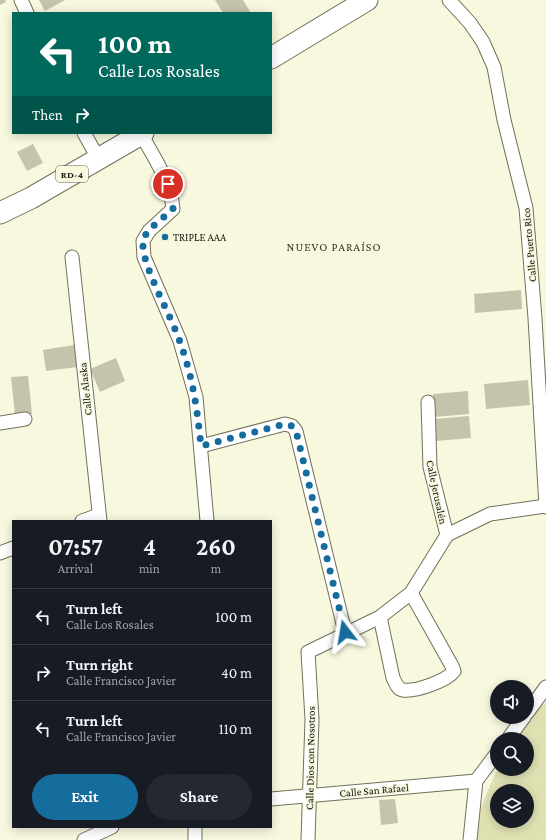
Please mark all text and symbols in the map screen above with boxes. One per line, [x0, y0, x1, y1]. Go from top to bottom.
icon: left [32, 28, 84, 80]
text: 100 m [98, 28, 172, 59]
text: Calle Los Rosales [98, 61, 220, 81]
icon: right [71, 104, 93, 126]
text: Then [32, 107, 63, 123]
road number: RD-4 [56, 166, 88, 182]
pin [151, 167, 185, 201]
icon: arrive [157, 173, 179, 195]
street label: Calle Puerto Rico [520, 207, 538, 283]
place label: TRIPLE AAA [173, 231, 227, 243]
marker: TRIPLE AAA [160, 232, 170, 242]
district label: NUEVO PARAÍSO [287, 240, 381, 254]
street label: Calle Alaska [76, 362, 94, 416]
street label: Calle Jerusalén [423, 459, 450, 525]
text: 07:57 [48, 533, 103, 560]
text: 4 [143, 533, 156, 560]
text: 260 [196, 533, 236, 560]
text: Arrival [58, 561, 93, 576]
text: min [139, 561, 160, 576]
text: m [211, 561, 221, 576]
text: Turn left [66, 601, 122, 617]
icon: left [32, 606, 54, 628]
text: 100 m [215, 609, 252, 625]
position arrow [324, 611, 366, 653]
text: Calle Los Rosales [66, 617, 154, 632]
text: Turn right [66, 657, 133, 673]
icon: right [32, 662, 54, 684]
text: 40 m [221, 665, 252, 681]
text: Calle Francisco Javier [66, 673, 176, 688]
map controls [490, 680, 534, 828]
button: sound [490, 680, 534, 724]
street label: Calle Dios con Nosotros [303, 706, 317, 810]
text: Turn left [66, 713, 122, 729]
icon: left [32, 718, 54, 740]
text: 110 m [219, 721, 252, 737]
text: Calle Francisco Javier [66, 729, 176, 744]
button: search [490, 732, 534, 776]
button: Exit [32, 774, 138, 820]
button: Share [146, 774, 252, 820]
street label: Calle San Rafael [339, 781, 409, 799]
button: layers [490, 784, 534, 828]

